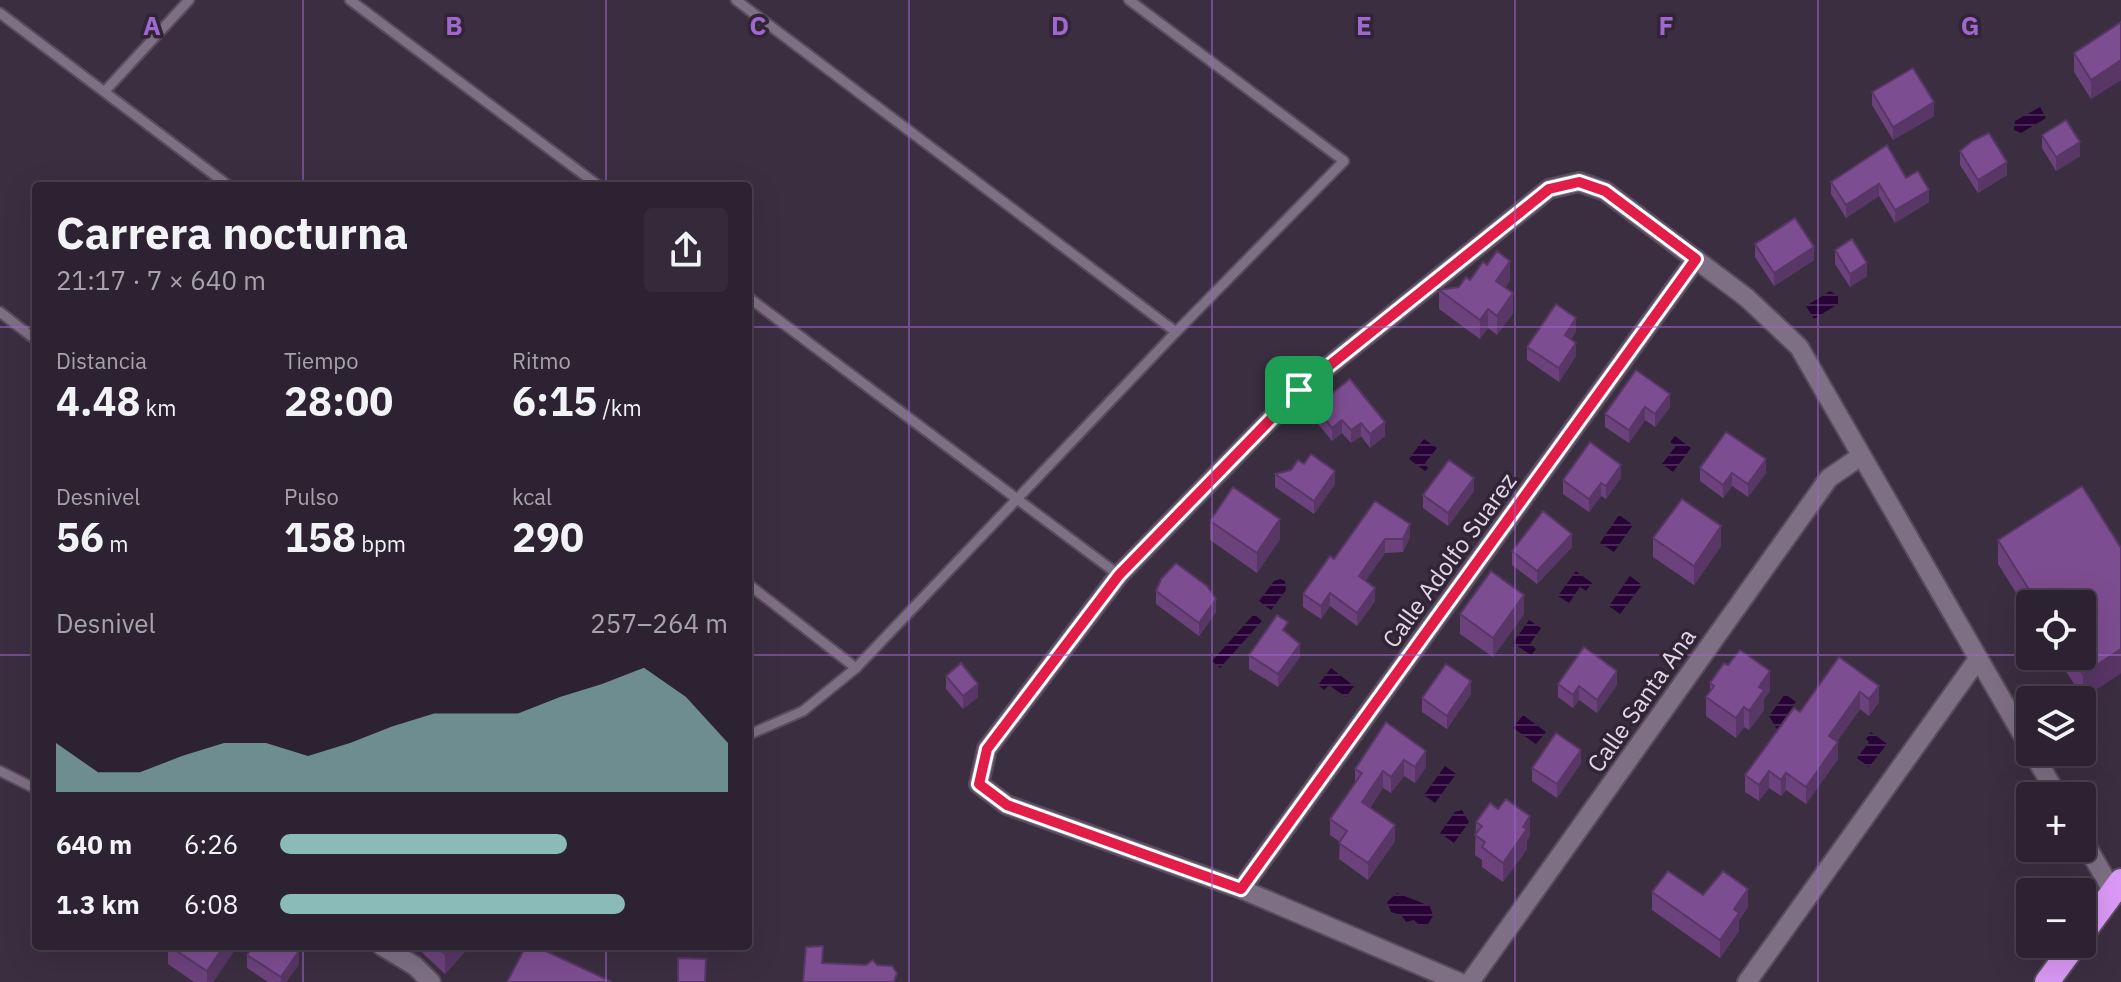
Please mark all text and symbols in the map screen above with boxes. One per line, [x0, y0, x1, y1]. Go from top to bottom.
text: A [143, 8, 161, 42]
text: B [445, 8, 463, 42]
text: C [750, 8, 767, 42]
text: D [1051, 8, 1069, 42]
text: E [1356, 8, 1372, 42]
text: F [1658, 8, 1674, 42]
text: G [1961, 8, 1979, 42]
text: Carrera nocturna [56, 204, 408, 261]
button: share [644, 208, 728, 292]
text: 21:17 · 7 × 640 m [56, 263, 266, 297]
text: Distancia [56, 346, 147, 375]
text: Tiempo [284, 346, 358, 375]
text: Ritmo [512, 346, 571, 375]
pin [1265, 356, 1333, 424]
icon: arrive [1277, 368, 1321, 412]
text: 4.48 [56, 375, 140, 427]
text: 28:00 [284, 375, 393, 427]
text: 6:15 [512, 375, 597, 427]
text: km [140, 393, 176, 422]
text: /km [597, 393, 642, 422]
street label: Calle Adolfo Suarez [1375, 466, 1523, 654]
text: Desnivel [56, 482, 140, 511]
text: Pulso [284, 482, 339, 511]
text: kcal [512, 482, 552, 511]
text: 56 [56, 511, 104, 563]
text: 158 [284, 511, 356, 563]
text: 290 [512, 511, 584, 563]
text: m [104, 529, 128, 558]
text: bpm [356, 529, 406, 558]
map controls [2016, 590, 2096, 958]
button: locate [2016, 590, 2096, 670]
text: Desnivel [56, 606, 156, 640]
text: 257–264 m [590, 606, 728, 640]
street label: Calle Santa Ana [1580, 622, 1703, 778]
button: layers [2016, 686, 2096, 766]
button: + [2016, 782, 2096, 862]
text: 640 m [56, 827, 132, 861]
text: 6:26 [184, 827, 238, 861]
button: − [2016, 878, 2096, 958]
text: 1.3 km [56, 887, 140, 921]
text: 6:08 [184, 887, 238, 921]

